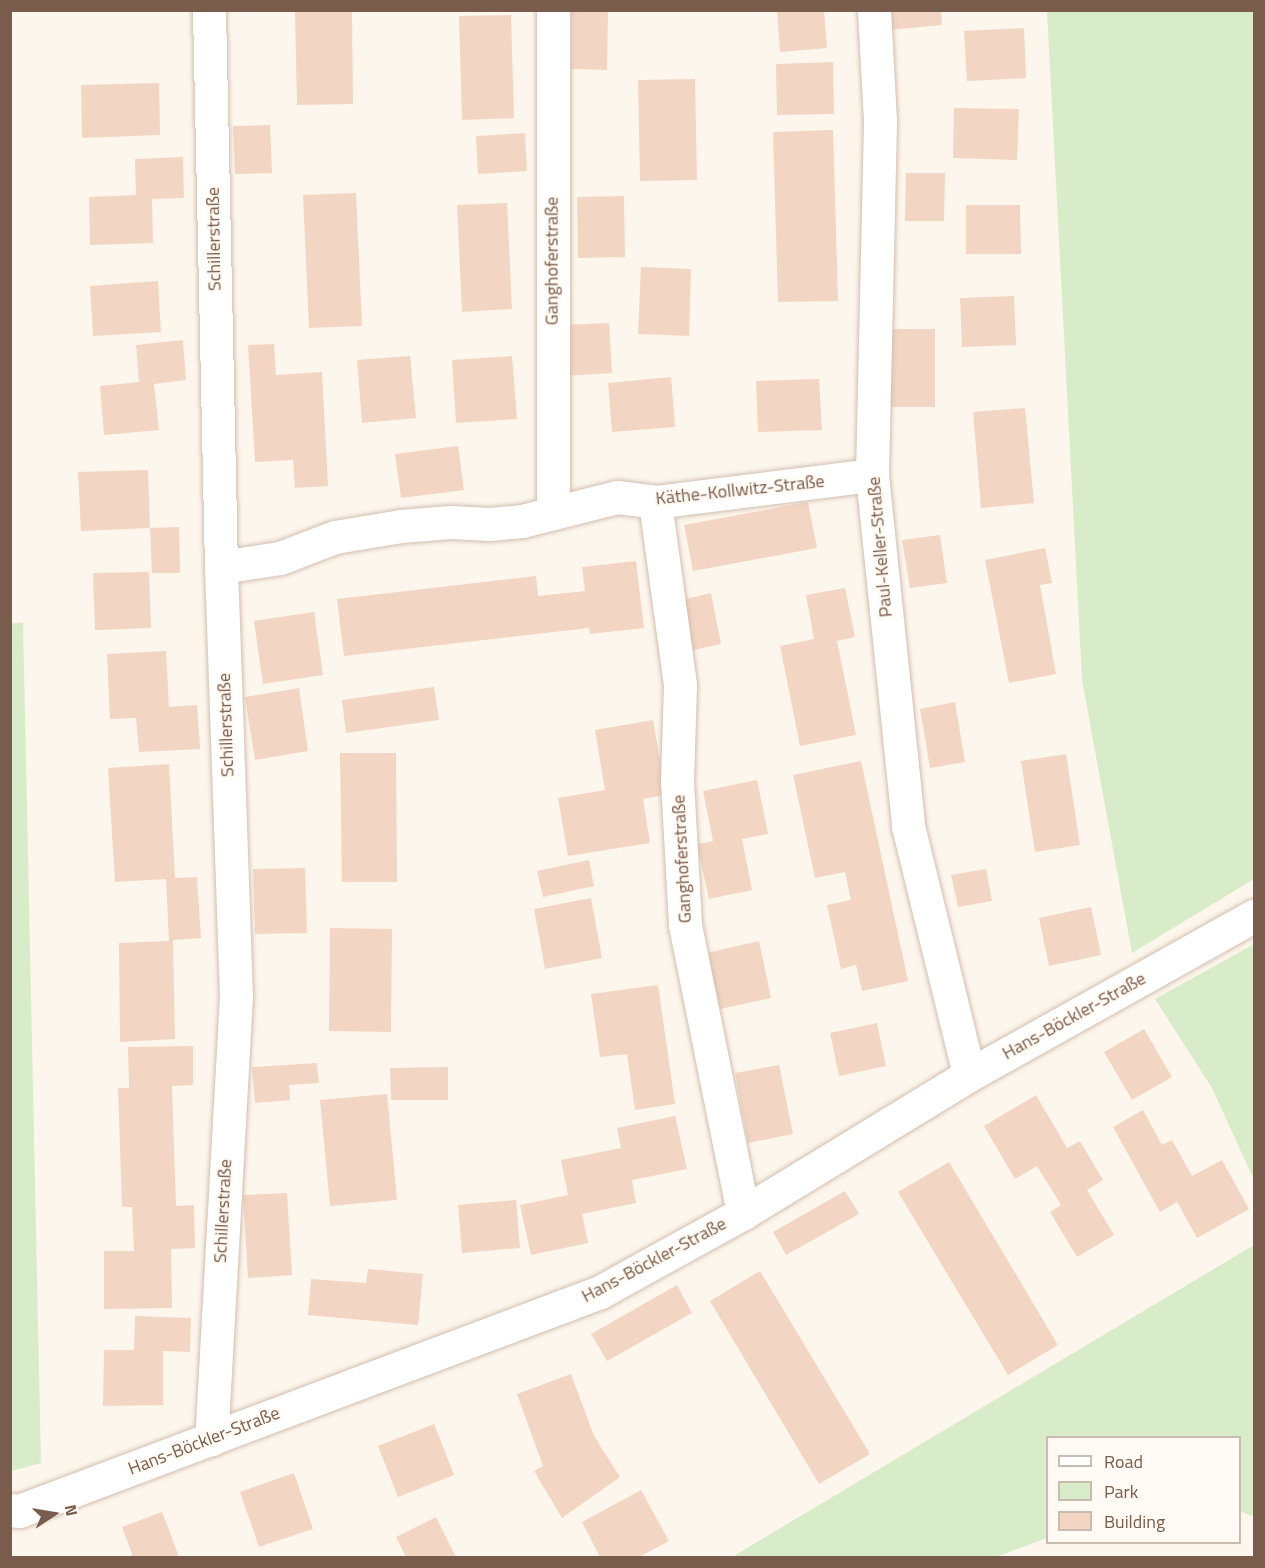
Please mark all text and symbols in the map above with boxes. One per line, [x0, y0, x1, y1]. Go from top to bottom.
street label: Schillerstraße [202, 187, 226, 291]
street label: Ganghoferstraße [541, 197, 563, 325]
street label: Käthe-Kollwitz-Straße [655, 470, 825, 510]
street label: Paul-Keller-Straße [863, 476, 897, 618]
street label: Schillerstraße [213, 673, 239, 777]
street label: Ganghoferstraße [668, 794, 696, 924]
street label: Hans-Böckler-Straße [999, 968, 1149, 1064]
street label: Schillerstraße [209, 1158, 237, 1264]
street label: Hans-Böckler-Straße [578, 1213, 730, 1307]
street label: Hans-Böckler-Straße [125, 1402, 283, 1480]
legend [1046, 1436, 1241, 1544]
text: Road [1104, 1448, 1143, 1475]
text: Park [1104, 1478, 1138, 1505]
north arrow [24, 1484, 84, 1544]
text: N [59, 1502, 84, 1518]
text: Building [1104, 1508, 1165, 1535]

